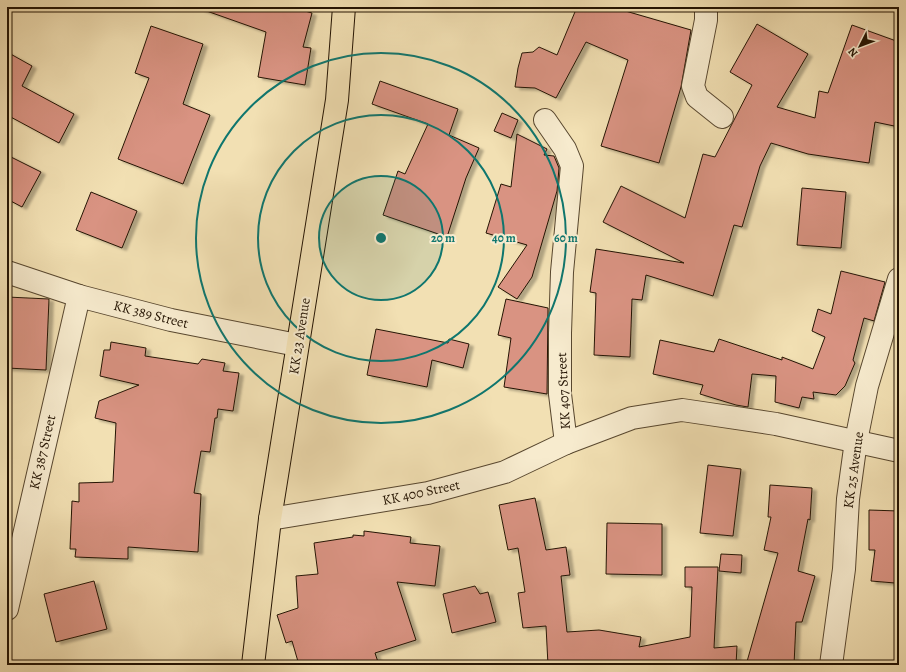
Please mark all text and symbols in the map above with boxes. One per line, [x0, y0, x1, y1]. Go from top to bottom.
north arrow [840, 26, 880, 66]
text: N [845, 44, 861, 60]
text: 20 m [431, 230, 455, 246]
text: 40 m [492, 230, 516, 246]
text: 60 m [554, 230, 578, 246]
centre of rings [374, 231, 388, 245]
street label: KK 389 Street [111, 296, 191, 333]
street label: KK 23 Avenue [284, 296, 315, 376]
street label: KK 407 Street [552, 352, 575, 430]
street label: KK 387 Street [25, 413, 60, 491]
street label: KK 25 Avenue [839, 430, 868, 510]
street label: KK 400 Street [381, 475, 462, 510]

